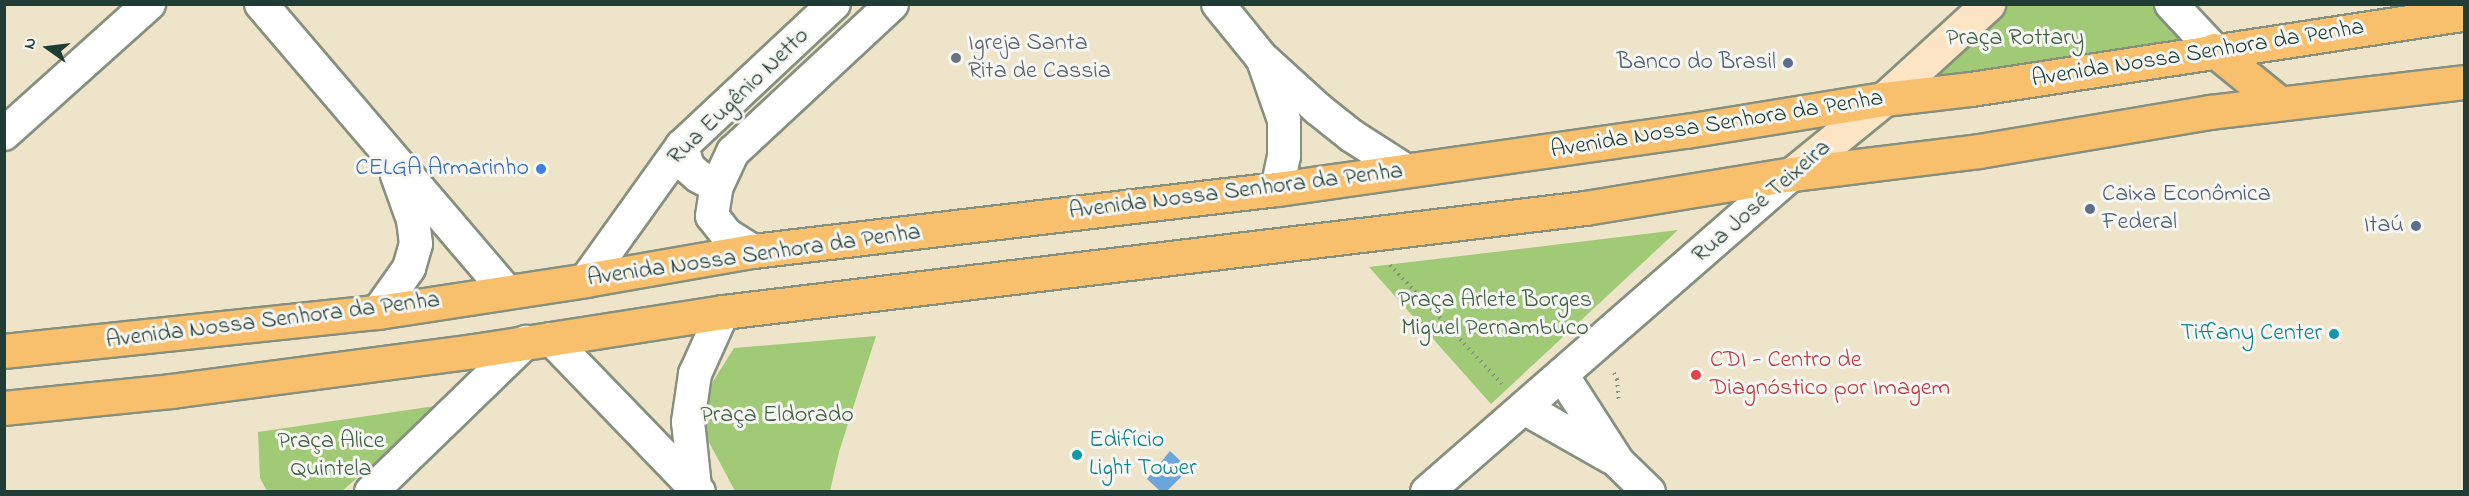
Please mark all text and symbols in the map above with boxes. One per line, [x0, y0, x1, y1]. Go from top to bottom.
street label: Avenida Nossa Senhora da Penha [2030, 13, 2366, 95]
north arrow [18, 18, 78, 78]
street label: Rua Eugênio Netto [662, 22, 816, 172]
park label: Praça Rottary [1946, 25, 2084, 53]
place label: Igreja Santa Rita de Cassia [968, 30, 1111, 86]
text: N [18, 35, 43, 52]
place label: Banco do Brasil [1617, 49, 1776, 77]
marker: Igreja Santa Rita de Cassia [949, 51, 963, 65]
marker: Banco do Brasil [1781, 56, 1795, 70]
street label: Avenida Nossa Senhora da Penha [1549, 84, 1885, 166]
street label: Rua José Teixeira [1687, 134, 1837, 270]
place label: CELGA Armarinho [355, 155, 529, 183]
street label: Avenida Nossa Senhora da Penha [1067, 157, 1405, 227]
marker: CELGA Armarinho [534, 162, 548, 176]
place label: Caixa Econômica Federal [2102, 181, 2271, 237]
marker: Caixa Econômica Federal [2083, 202, 2097, 216]
place label: Itaú [2364, 212, 2404, 240]
street label: Avenida Nossa Senhora da Penha [585, 218, 923, 294]
marker: Itaú [2409, 219, 2423, 233]
street label: Avenida Nossa Senhora da Penha [104, 286, 442, 356]
park label: Praça Arlete Borges Miguel Pernambuco [1398, 287, 1592, 343]
place label: Tiffany Center [2181, 320, 2322, 348]
marker: Tiffany Center [2327, 327, 2341, 341]
place label: CDI - Centro de Diagnóstico por Imagem [1710, 347, 1950, 403]
marker: CDI - Centro de Diagnóstico por Imagem [1687, 366, 1705, 384]
park label: Praça Eldorado [700, 402, 854, 430]
place label: Edifício Light Tower [1089, 427, 1197, 483]
park label: Praça Alice Quintela [277, 428, 385, 484]
marker: Edifício Light Tower [1070, 448, 1084, 462]

